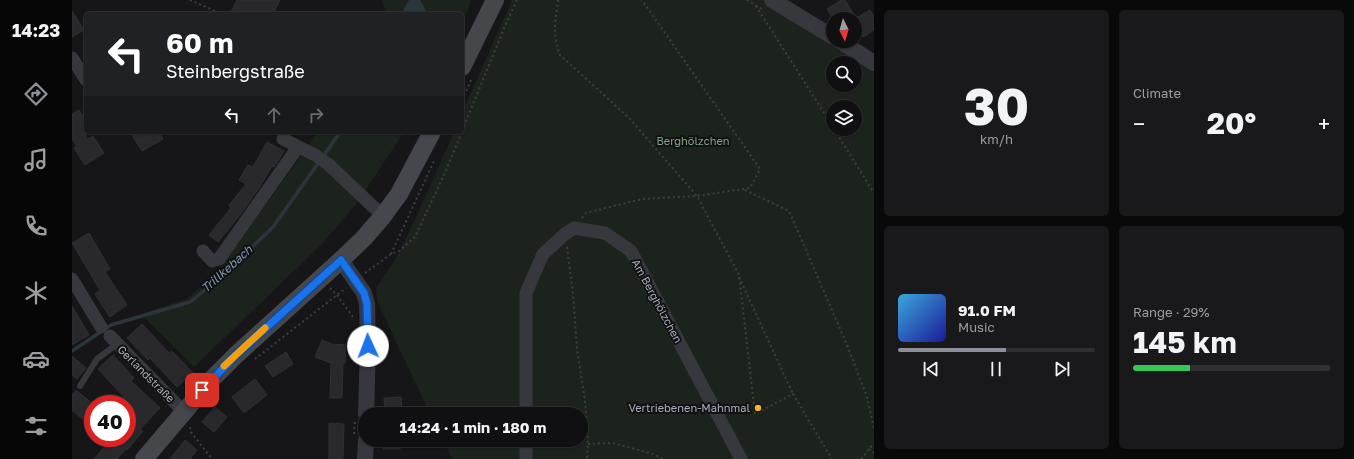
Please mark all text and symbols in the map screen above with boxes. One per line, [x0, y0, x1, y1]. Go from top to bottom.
north arrow [826, 12, 862, 48]
map controls [826, 12, 862, 136]
text: 14:23 [12, 19, 60, 41]
text: 60 m [166, 26, 233, 59]
icon: left [100, 28, 152, 80]
button: search [826, 56, 862, 92]
text: Steinbergstraße [166, 60, 305, 82]
text: 30 [964, 74, 1029, 136]
icon: directions [22, 80, 50, 108]
text: Climate [1133, 85, 1181, 101]
button: layers [826, 100, 862, 136]
icon: left [221, 104, 243, 126]
icon: ahead [263, 104, 285, 126]
icon: right [305, 104, 327, 126]
text: 20° [1207, 105, 1256, 141]
text: − [1133, 110, 1145, 137]
text: + [1318, 110, 1330, 137]
text: km/h [980, 131, 1013, 147]
park label: Berghölzchen [656, 134, 730, 147]
icon: music [22, 146, 50, 174]
icon: phone [22, 212, 50, 240]
water label: Trillkebach [198, 241, 256, 295]
street label: Am Berghölzchen [630, 257, 685, 345]
icon: climate [22, 279, 50, 307]
text: 91.0 FM [958, 301, 1016, 319]
text: Range · 29% [1133, 304, 1209, 320]
text: Music [958, 319, 995, 335]
text: 145 km [1133, 324, 1237, 360]
position arrow [347, 325, 389, 367]
street label: Gerlandstraße [115, 343, 177, 405]
icon: car [22, 345, 50, 373]
icon: previous [920, 358, 942, 380]
icon: pause [985, 358, 1007, 380]
icon: next [1051, 358, 1073, 380]
pin [185, 373, 219, 407]
icon: arrive [191, 379, 213, 401]
speed limit sign: 40 [84, 395, 136, 447]
place label: Vertriebenen-Mahnmal [628, 401, 750, 414]
marker: Vertriebenen-Mahnmal [753, 403, 763, 413]
icon: filters [22, 412, 50, 440]
text: 14:24 · 1 min · 180 m [400, 418, 546, 436]

